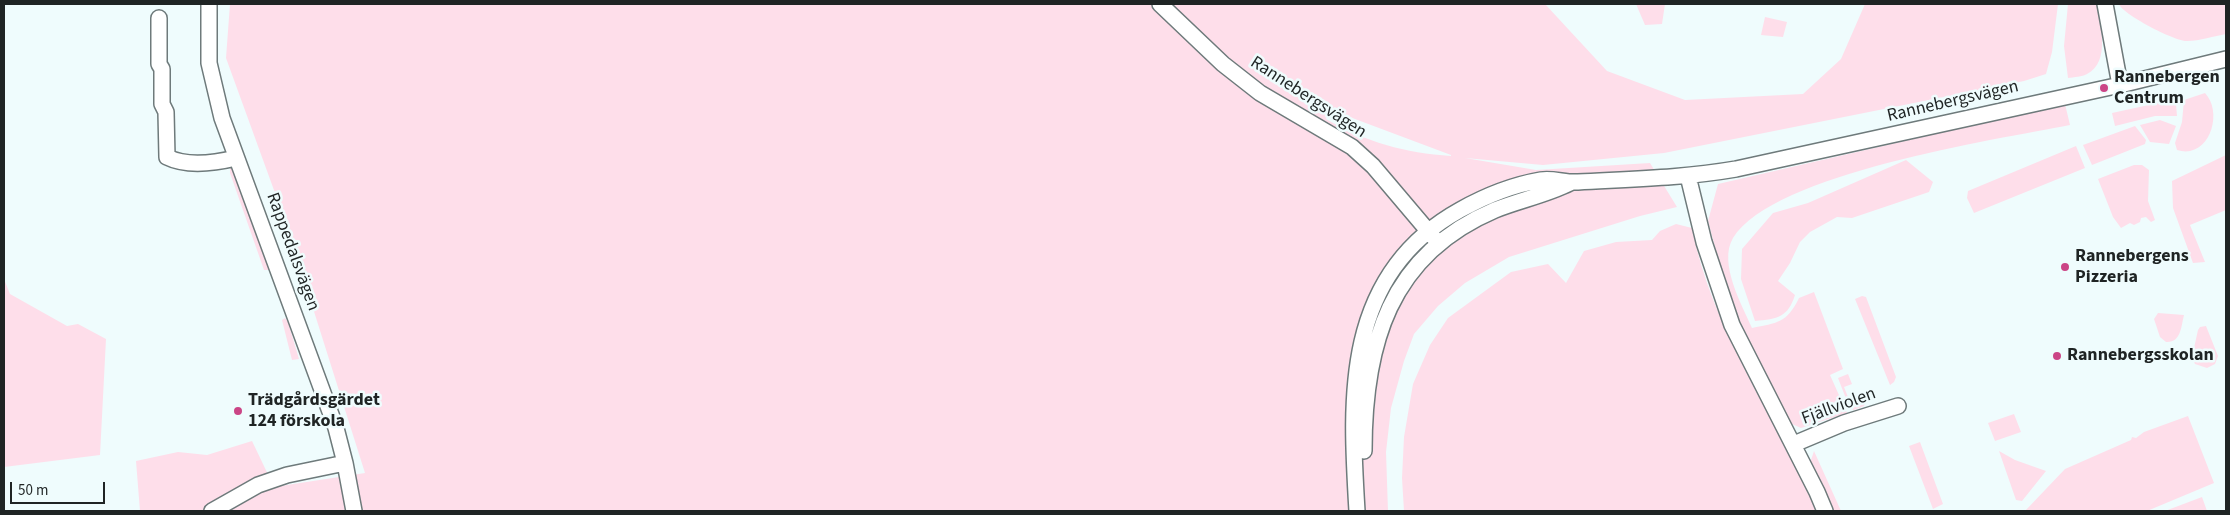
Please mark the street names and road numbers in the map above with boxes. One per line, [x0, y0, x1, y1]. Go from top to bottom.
street label: Rannebergsvägen [1246, 52, 1370, 144]
street label: Rannebergsvägen [1885, 76, 2021, 128]
street label: Rappedalsvägen [261, 190, 323, 314]
street label: Fjällviolen [1799, 384, 1879, 430]

